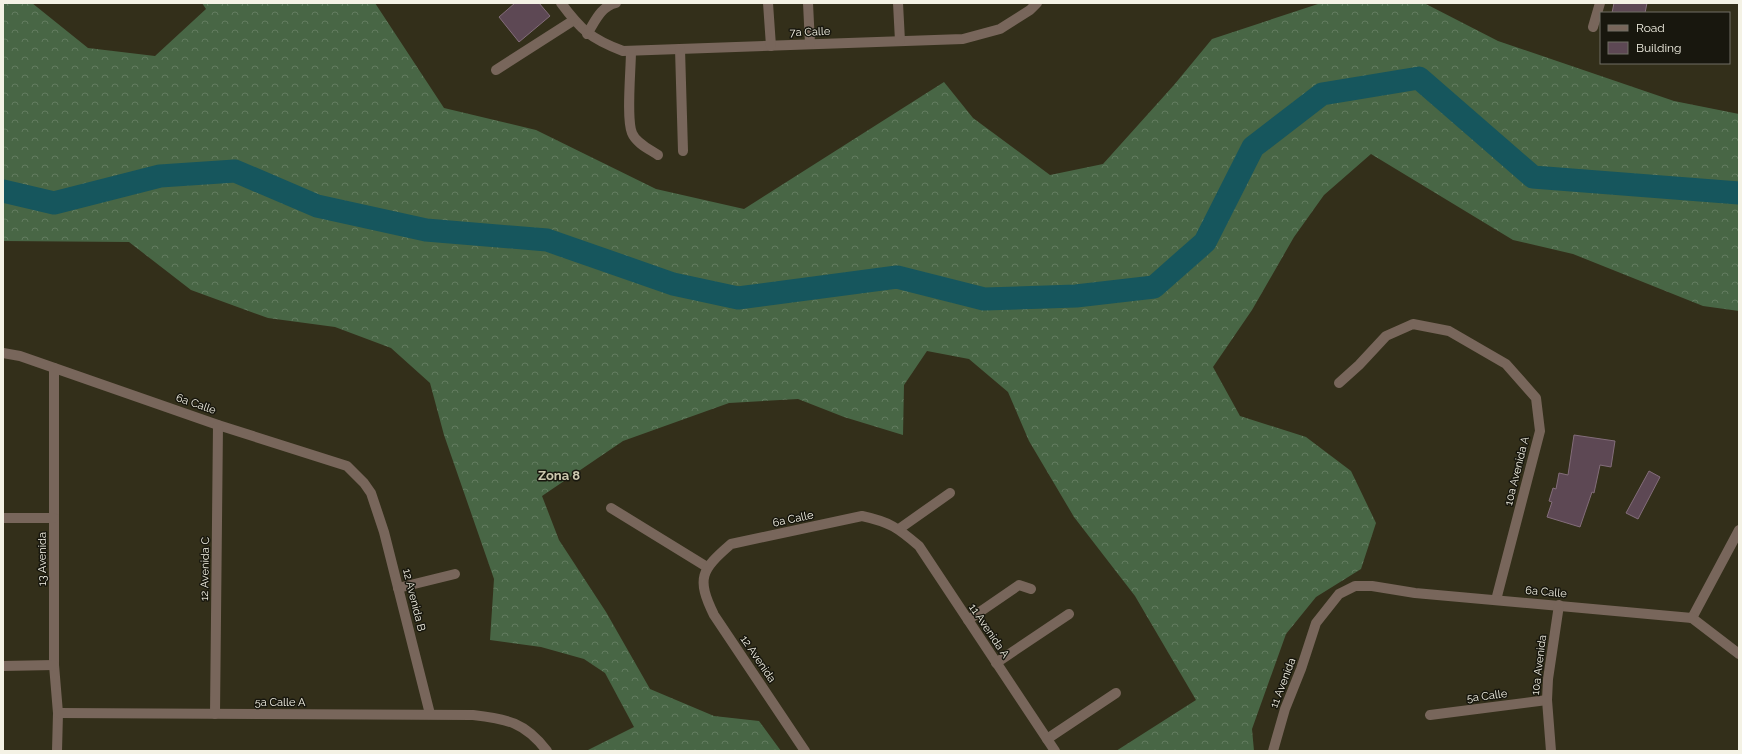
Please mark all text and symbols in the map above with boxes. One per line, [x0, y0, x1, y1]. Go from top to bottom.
legend [1600, 12, 1730, 64]
text: Road [1636, 21, 1665, 35]
street label: 7a Calle [789, 25, 831, 39]
text: Building [1636, 41, 1682, 55]
street label: 6a Calle [174, 391, 218, 417]
street label: 10a Avenida A [1502, 435, 1532, 507]
district label: Zona 8 [538, 468, 580, 483]
street label: 6a Calle [771, 508, 815, 530]
street label: 13 Avenida [36, 532, 49, 586]
street label: 12 Avenida C [198, 536, 212, 601]
street label: 12 Avenida B [400, 567, 428, 633]
street label: 6a Calle [1525, 584, 1568, 600]
street label: 11 Avenida A [966, 601, 1012, 661]
street label: 12 Avenida [738, 633, 778, 685]
street label: 10a Avenida [1529, 634, 1549, 696]
street label: 11 Avenida [1267, 656, 1299, 710]
street label: 5a Calle [1466, 687, 1509, 705]
street label: 5a Calle A [255, 696, 306, 709]

